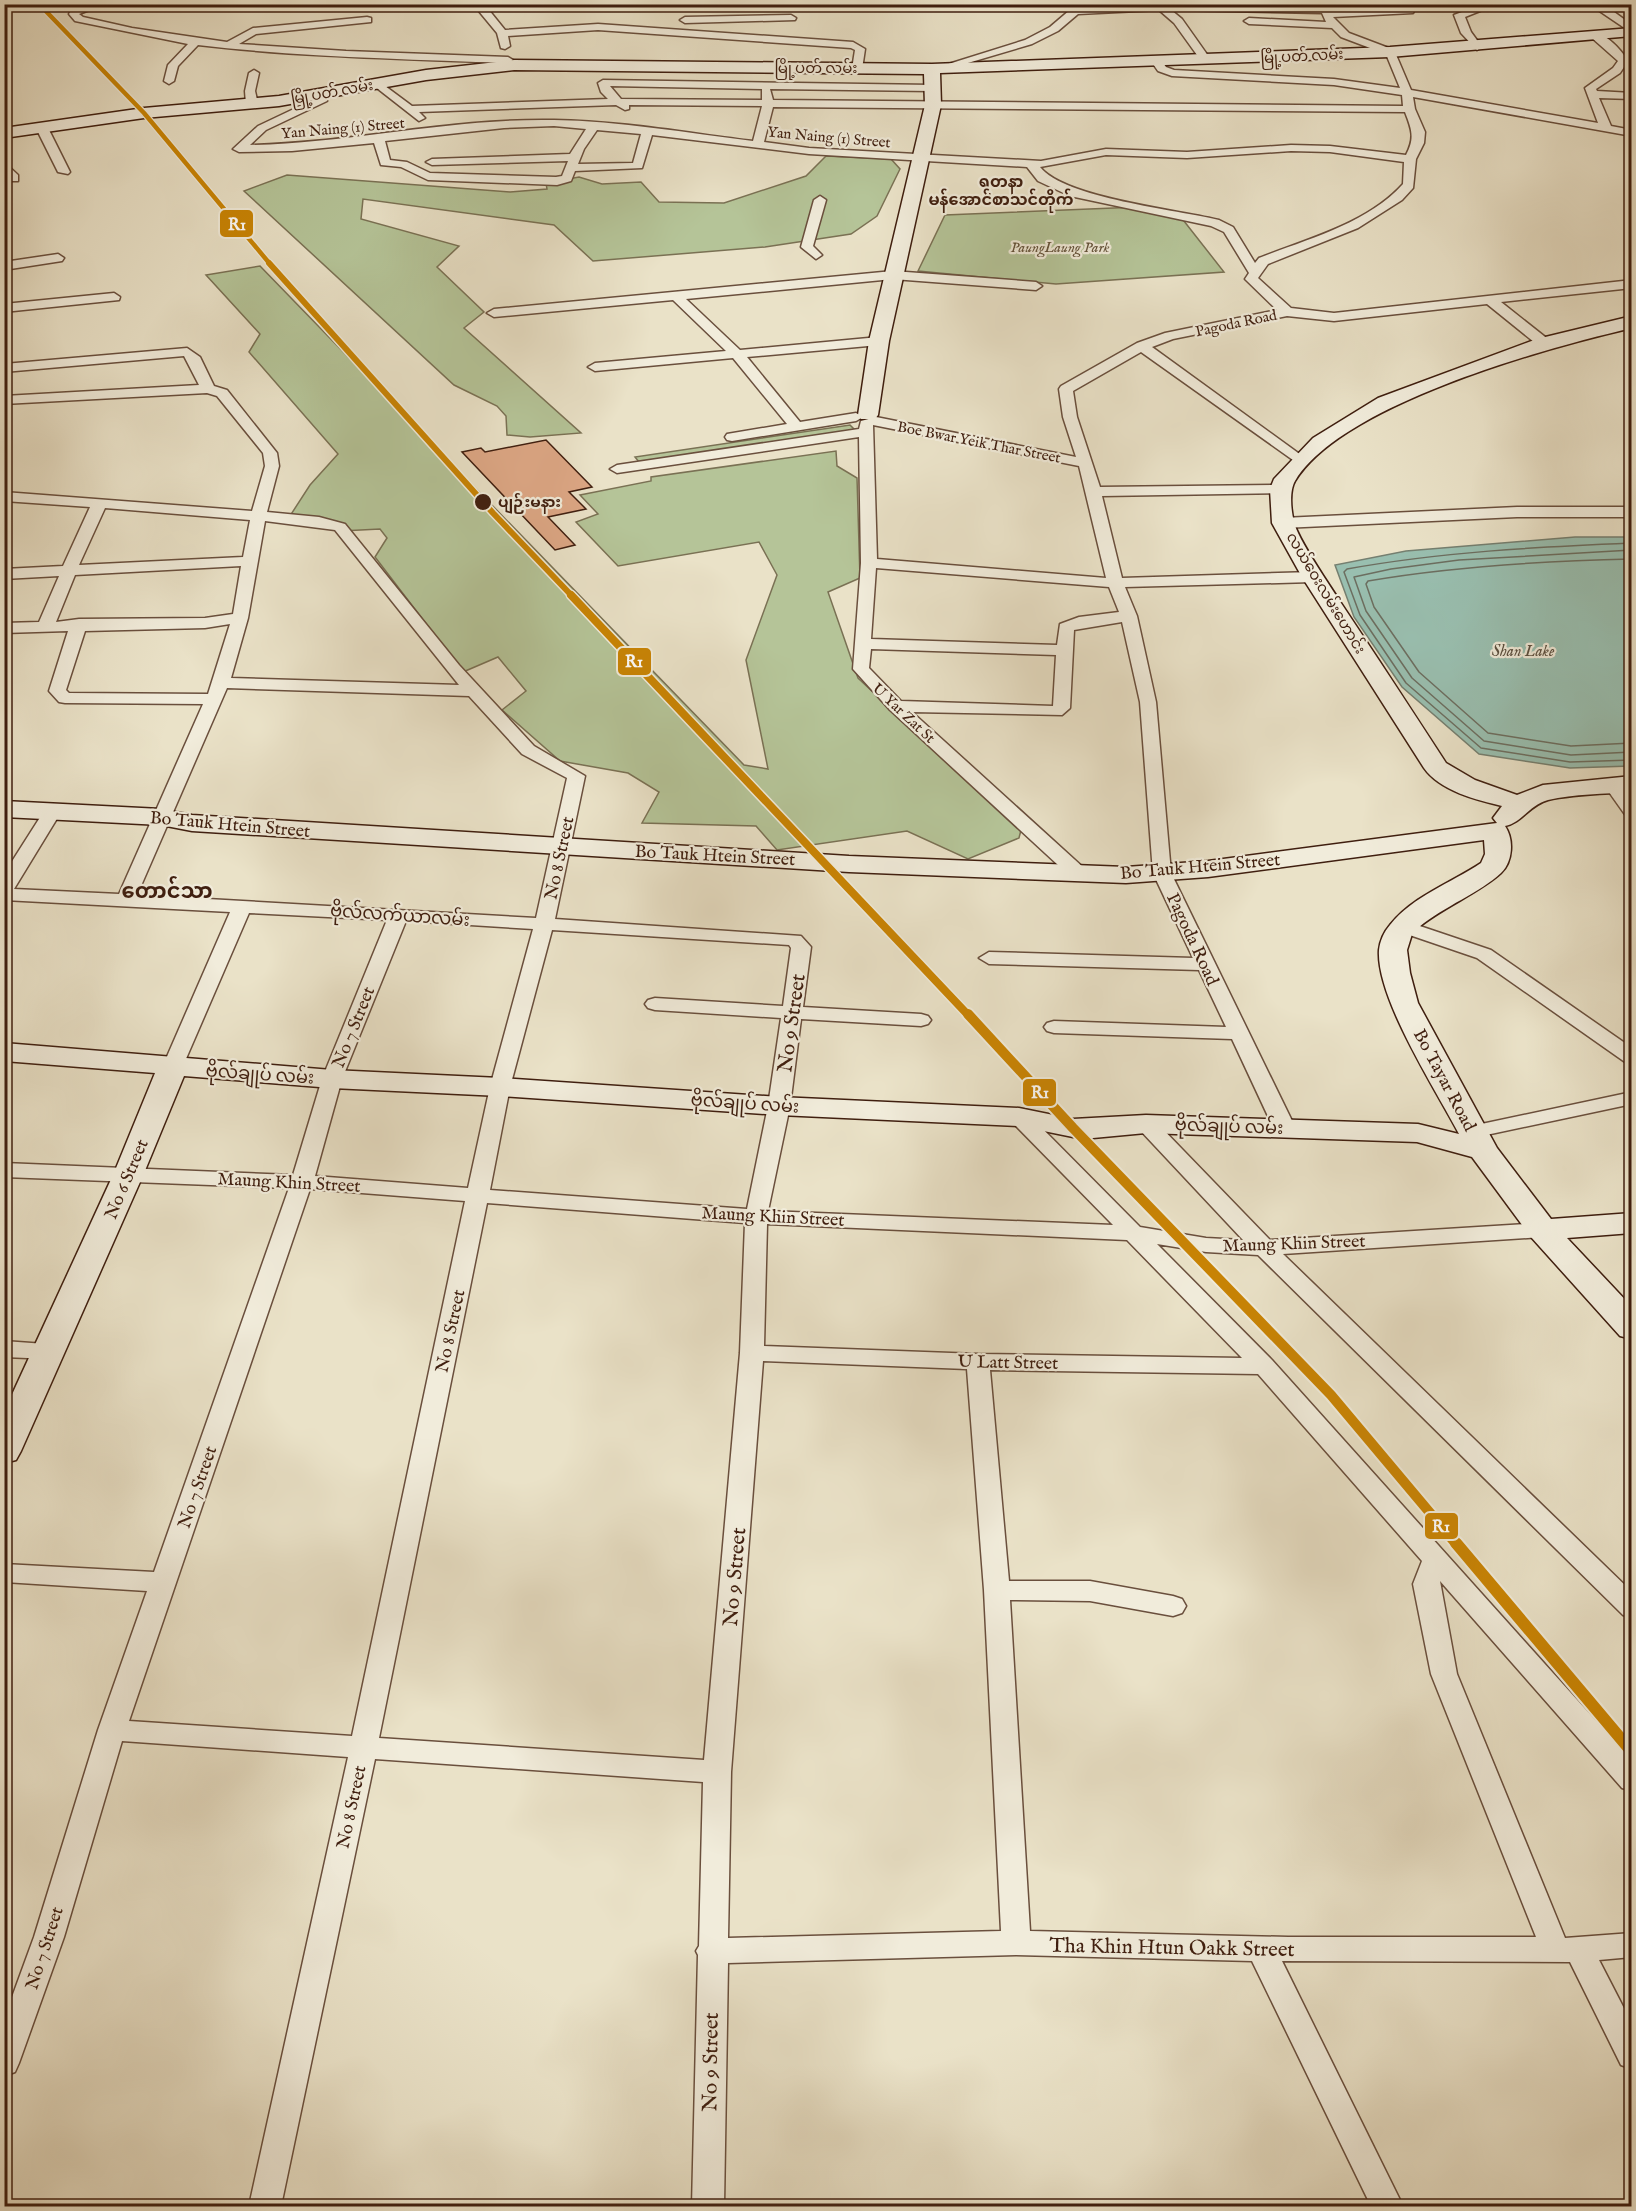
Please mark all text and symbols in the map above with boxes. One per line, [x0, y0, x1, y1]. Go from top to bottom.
street label: မြို့ပတ် လမ်း [1260, 44, 1344, 70]
street label: မြို့ပတ် လမ်း [774, 58, 858, 80]
street label: မြို့ပတ် လမ်း [289, 75, 375, 111]
street label: Yan Naing (1) Street [281, 114, 406, 143]
street label: Yan Naing (1) Street [766, 123, 891, 152]
district label: ရတနာ မန်အောင်စာသင်တိုက် [928, 173, 1074, 213]
line badge: R1 [219, 209, 254, 238]
text: R1 [228, 216, 246, 236]
park label: PaungLaung Park [1010, 238, 1110, 258]
street label: Pagoda Road [1194, 305, 1280, 341]
street label: Boe Bwar Yeik Thar Street [896, 417, 1062, 468]
marker: ပျဉ်းမနား [473, 492, 493, 512]
place label: ပျဉ်းမနား [498, 492, 561, 514]
street label: လယ်ဝေးလမ်းဟောင်း [1282, 529, 1370, 657]
water label: Shan Lake [1492, 642, 1555, 662]
line badge: R1 [617, 647, 652, 676]
text: R1 [625, 653, 643, 673]
street label: U Yar Zat St [868, 679, 939, 747]
street label: Bo Tauk Htein Street [149, 807, 311, 844]
street label: No 8 Street [540, 815, 580, 902]
street label: Bo Tauk Htein Street [634, 841, 796, 872]
street label: Bo Tauk Htein Street [1119, 849, 1281, 886]
district label: တောင်သာ [122, 875, 212, 906]
street label: Pagoda Road [1160, 890, 1223, 990]
street label: ဗိုလ်လက်ယာလမ်း [329, 896, 471, 935]
street label: No 9 Street [772, 972, 813, 1074]
street label: No 7 Street [328, 983, 381, 1072]
street label: Bo Tayar Road [1407, 1026, 1480, 1136]
street label: ဗိုလ်ချုပ် လမ်း [205, 1056, 315, 1093]
line badge: R1 [1022, 1078, 1057, 1107]
text: R1 [1031, 1084, 1049, 1104]
street label: ဗိုလ်ချုပ် လမ်း [690, 1085, 800, 1122]
street label: ဗိုလ်ချုပ် လမ်း [1174, 1110, 1284, 1143]
street label: No 6 Street [100, 1136, 155, 1223]
street label: Maung Khin Street [217, 1168, 361, 1199]
street label: Maung Khin Street [701, 1202, 845, 1233]
street label: Maung Khin Street [1222, 1231, 1366, 1258]
street label: No 8 Street [431, 1288, 471, 1375]
street label: U Latt Street [957, 1351, 1059, 1376]
street label: No 7 Street [174, 1443, 223, 1532]
line badge: R1 [1424, 1512, 1459, 1540]
text: R1 [1432, 1518, 1450, 1538]
street label: No 9 Street [718, 1526, 753, 1628]
street label: No 8 Street [332, 1764, 372, 1851]
street label: No 7 Street [21, 1904, 70, 1993]
street label: Tha Khin Htun Oakk Street [1049, 1933, 1295, 1964]
street label: No 9 Street [697, 2012, 726, 2112]

